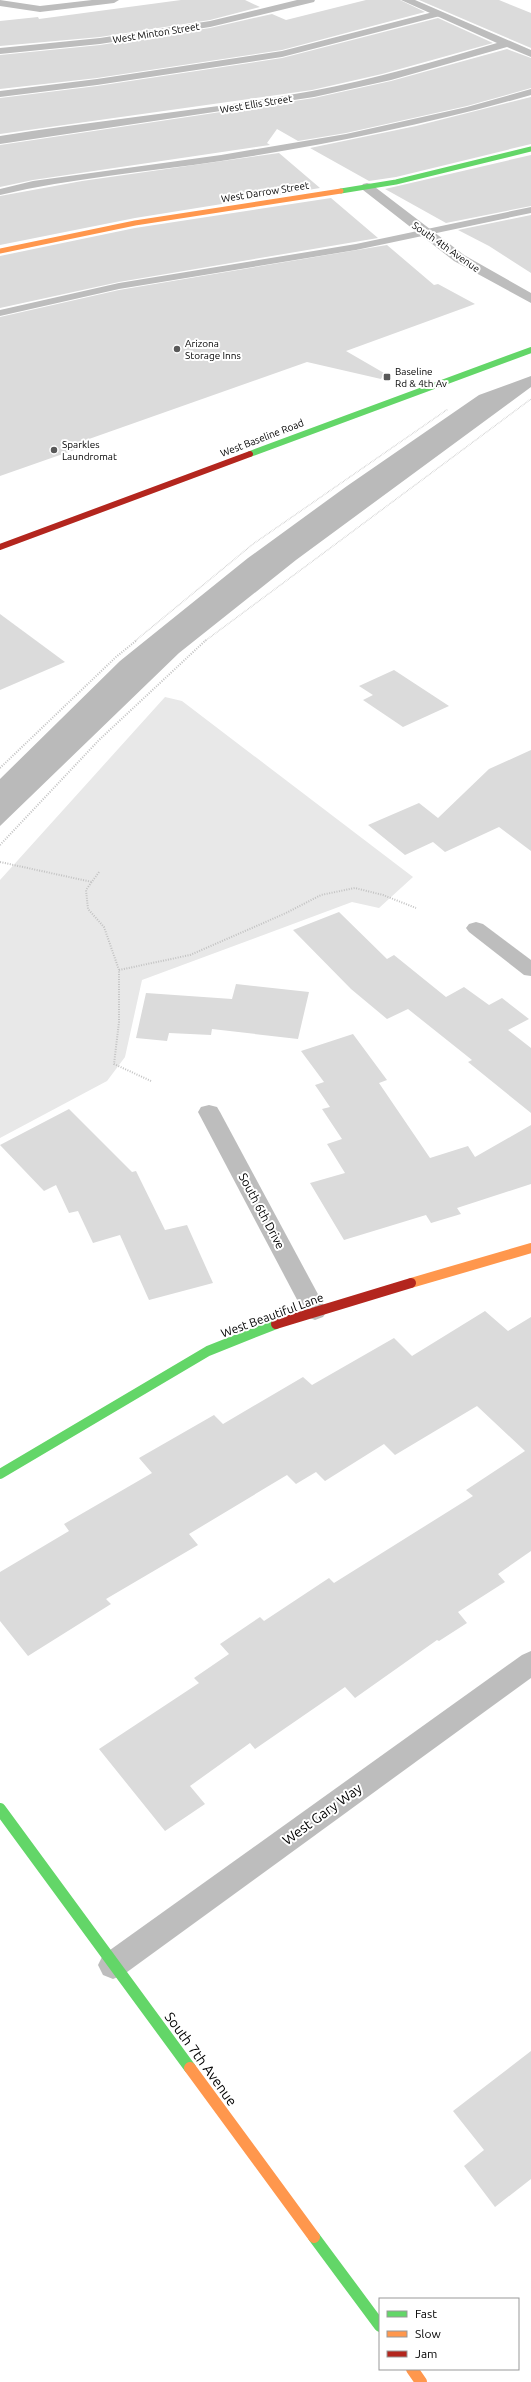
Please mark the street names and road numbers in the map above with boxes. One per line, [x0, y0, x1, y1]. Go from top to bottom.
street label: West Minton Street [112, 21, 200, 45]
street label: West Ellis Street [219, 93, 293, 115]
street label: West Darrow Street [220, 180, 310, 204]
street label: South 4th Avenue [410, 220, 482, 274]
street label: West Baseline Road [219, 417, 305, 459]
street label: South 6th Drive [237, 1171, 287, 1251]
street label: West Beautiful Lane [219, 1290, 325, 1340]
street label: West Gary Way [279, 1780, 365, 1848]
street label: South 7th Avenue [162, 2009, 240, 2109]

